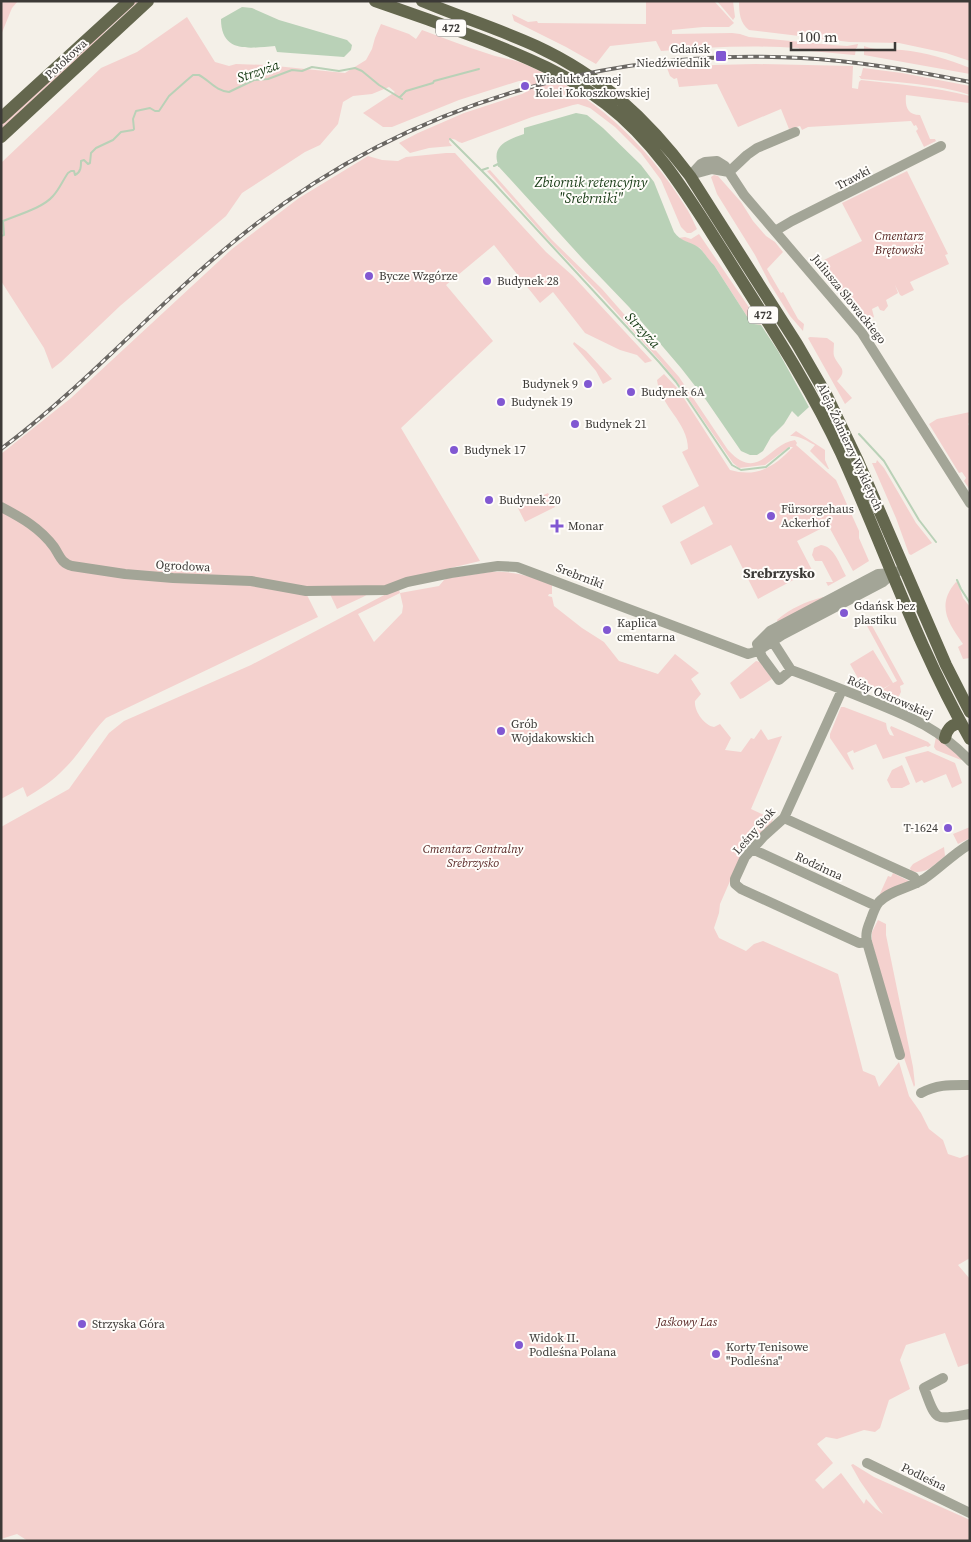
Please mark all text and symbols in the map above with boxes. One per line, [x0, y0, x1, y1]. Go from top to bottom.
road number: 472 [436, 19, 466, 36]
scale bar [791, 20, 895, 52]
text: 100 m [798, 26, 838, 47]
street label: Potokowa [42, 35, 91, 82]
place label: Gdańsk Niedźwiednik [636, 41, 710, 71]
marker: Gdańsk Niedźwiednik [714, 49, 728, 63]
water label: Strzyża [234, 54, 282, 88]
place label: Wiadukt dawnej Kolei Kokoszkowskiej [535, 71, 650, 101]
marker: Wiadukt dawnej Kolei Kokoszkowskiej [519, 80, 531, 92]
street label: Trawki [833, 162, 873, 193]
water label: Zbiornik retencyjny "Srebrniki" [534, 172, 648, 208]
park label: Cmentarz Brętowski [874, 228, 924, 258]
street label: Juliusza Słowackiego [807, 250, 890, 347]
place label: Bycze Wzgórze [379, 268, 458, 284]
marker: Bycze Wzgórze [363, 270, 375, 282]
place label: Budynek 28 [497, 273, 559, 289]
marker: Budynek 28 [481, 275, 493, 287]
road number: 472 [748, 306, 778, 324]
water label: Strzyża [621, 307, 666, 353]
place label: Budynek 9 [522, 376, 578, 392]
marker: Budynek 9 [582, 378, 594, 390]
street label: Aleja Żołnierzy Wyklętych [813, 381, 887, 513]
place label: Budynek 6A [641, 384, 705, 400]
marker: Budynek 6A [625, 386, 637, 398]
place label: Budynek 19 [511, 394, 573, 410]
marker: Budynek 19 [495, 396, 507, 408]
place label: Budynek 21 [585, 416, 647, 432]
marker: Budynek 21 [569, 418, 581, 430]
place label: Budynek 17 [464, 442, 526, 458]
marker: Budynek 17 [448, 444, 460, 456]
place label: Budynek 20 [499, 492, 561, 508]
marker: Budynek 20 [483, 494, 495, 506]
place label: Fürsorgehaus Ackerhof [781, 501, 854, 531]
marker: Fürsorgehaus Ackerhof [765, 510, 777, 522]
place label: Monar [568, 518, 604, 534]
marker: Monar [550, 519, 564, 533]
street label: Ogrodowa [155, 557, 212, 575]
street label: Srebrniki [554, 560, 607, 593]
district label: Srebrzysko [743, 563, 815, 583]
place label: Gdańsk bez plastiku [854, 598, 916, 628]
marker: Gdańsk bez plastiku [838, 607, 850, 619]
place label: Kaplica cmentarna [617, 615, 676, 645]
marker: Kaplica cmentarna [601, 624, 613, 636]
street label: Róży Ostrowskiej [845, 672, 935, 722]
place label: Grób Wojdakowskich [511, 716, 595, 746]
marker: Grób Wojdakowskich [495, 725, 507, 737]
street label: Leśny Stok [729, 804, 779, 858]
place label: T-1624 [904, 820, 938, 836]
marker: T-1624 [942, 822, 954, 834]
park label: Cmentarz Centralny Srebrzysko [423, 841, 524, 871]
street label: Rodzinna [793, 848, 846, 884]
park label: Jaśkowy Las [655, 1314, 718, 1330]
place label: Strzyska Góra [92, 1316, 166, 1332]
marker: Strzyska Góra [76, 1318, 88, 1330]
place label: Widok II. Podleśna Polana [529, 1330, 617, 1360]
marker: Widok II. Podleśna Polana [513, 1339, 525, 1351]
place label: Korty Tenisowe "Podleśna" [726, 1339, 808, 1369]
marker: Korty Tenisowe "Podleśna" [710, 1348, 722, 1360]
street label: Podleśna [899, 1459, 950, 1495]

